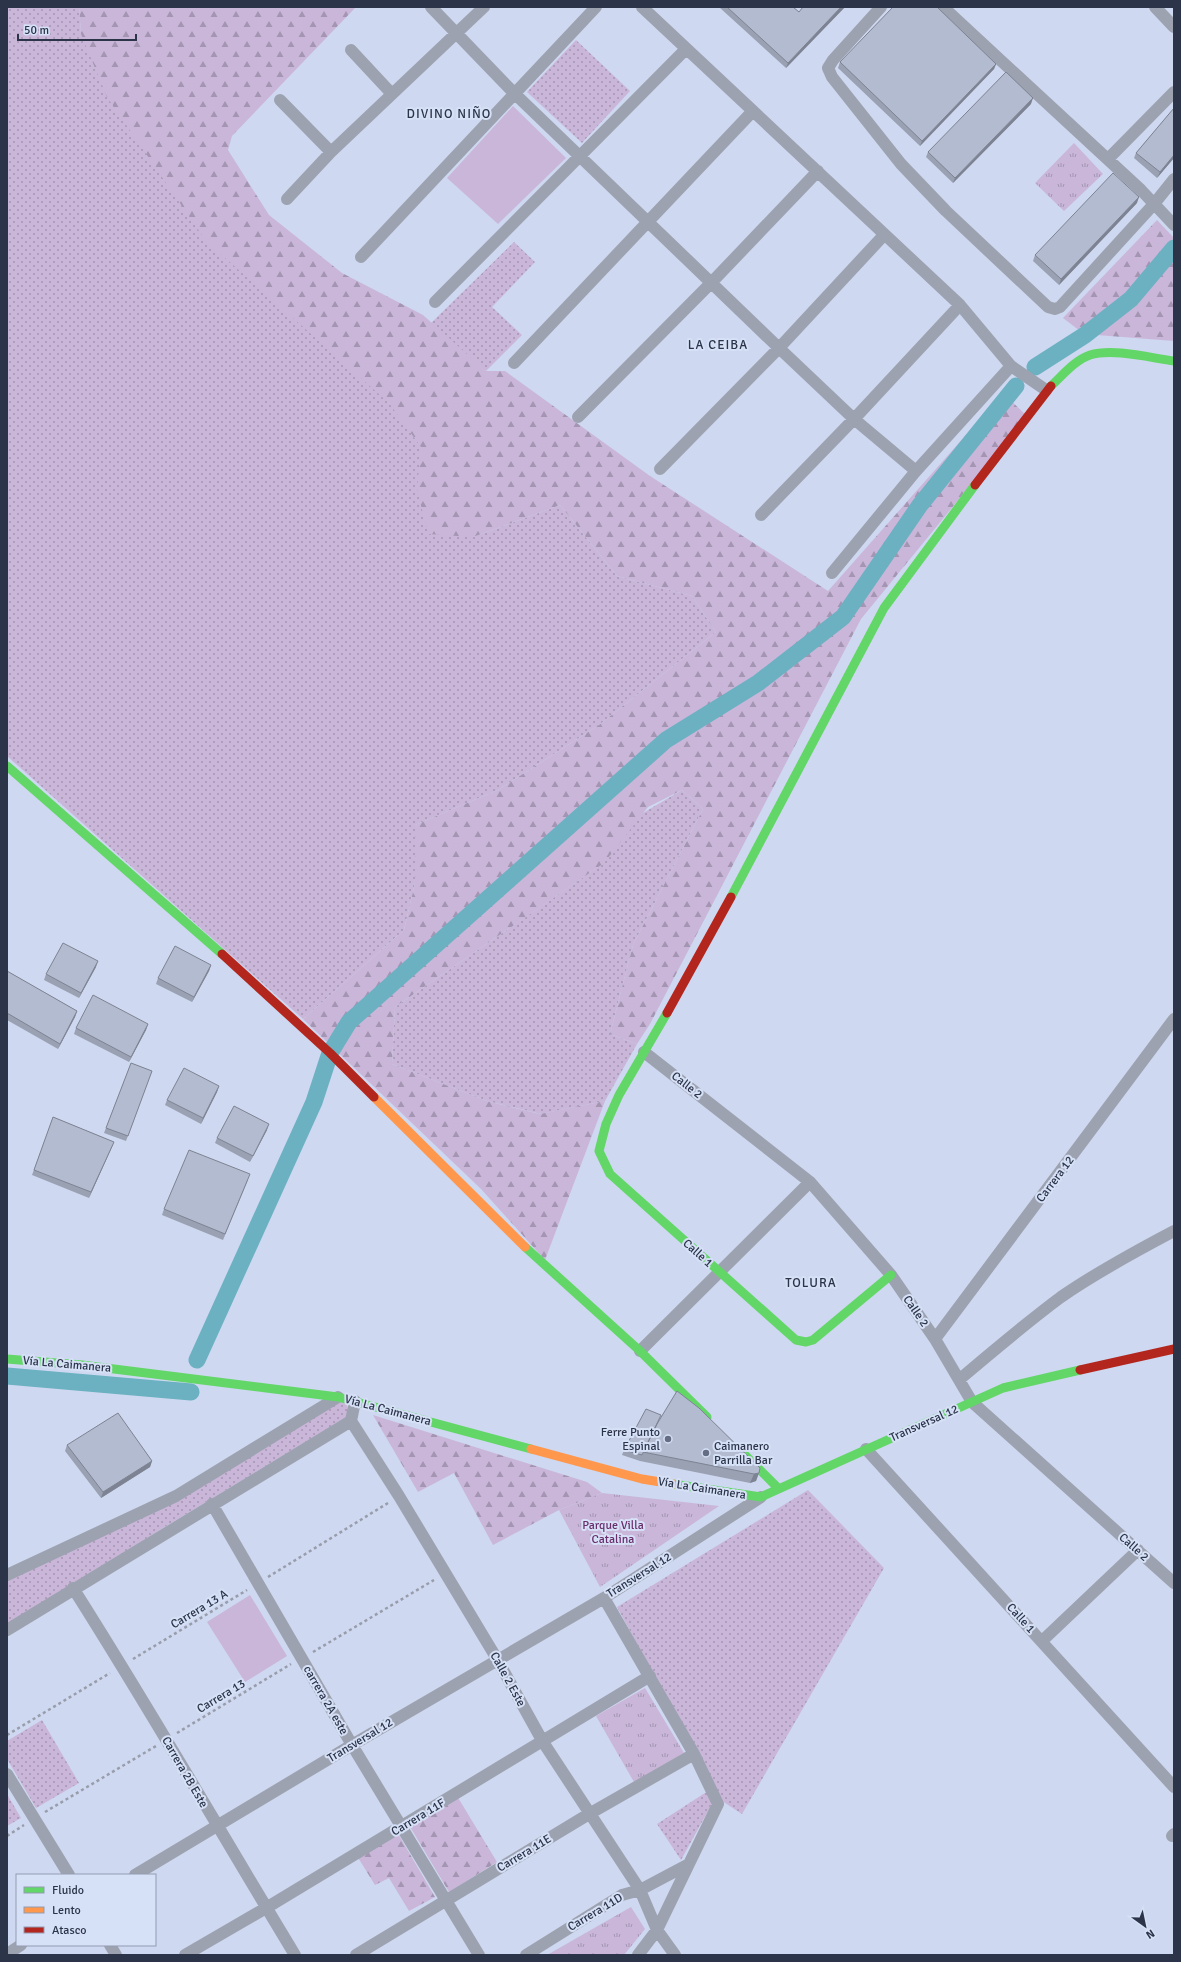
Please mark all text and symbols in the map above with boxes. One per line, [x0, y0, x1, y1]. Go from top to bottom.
scale bar [18, 16, 136, 42]
text: 50 m [24, 23, 49, 38]
district label: DIVINO NIÑO [407, 106, 491, 122]
district label: LA CEIBA [688, 337, 748, 353]
street label: Calle 2 [668, 1069, 705, 1102]
street label: Carrera 12 [1033, 1153, 1078, 1205]
street label: Calle 1 [680, 1236, 716, 1271]
district label: TOLURA [785, 1275, 837, 1291]
street label: Calle 2 [899, 1293, 932, 1330]
street label: Vía La Caimanera [22, 1353, 112, 1376]
street label: Vía La Caimanera [343, 1392, 433, 1429]
street label: Transversal 12 [887, 1402, 961, 1445]
place label: Ferre Punto Espinal [601, 1425, 660, 1454]
marker: Ferre Punto Espinal [663, 1434, 673, 1444]
place label: Caimanero Parrilla Bar [714, 1439, 773, 1468]
marker: Caimanero Parrilla Bar [701, 1448, 711, 1458]
street label: Vía La Caimanera [657, 1474, 747, 1503]
park label: Parque Villa Catalina [582, 1518, 644, 1547]
street label: Calle 2 [1116, 1530, 1152, 1565]
street label: Transversal 12 [604, 1550, 674, 1601]
street label: Carrera 13 A [168, 1586, 231, 1632]
street label: Calle 1 [1003, 1600, 1038, 1636]
street label: Calle 2 Este [486, 1649, 529, 1709]
street label: carrera 2A este [300, 1663, 351, 1737]
street label: Carrera 13 [194, 1676, 248, 1717]
street label: Transversal 12 [325, 1715, 396, 1766]
street label: Carrera 2B Este [158, 1734, 211, 1810]
street label: Carrera 11F [389, 1796, 448, 1839]
street label: Carrera 11E [494, 1831, 554, 1875]
legend [16, 1874, 156, 1946]
text: Fluido [52, 1883, 84, 1898]
street label: Carrera 11D [565, 1890, 626, 1935]
text: Lento [52, 1903, 81, 1918]
north arrow [1125, 1906, 1165, 1946]
text: Atasco [52, 1923, 87, 1938]
text: N [1143, 1926, 1157, 1942]

